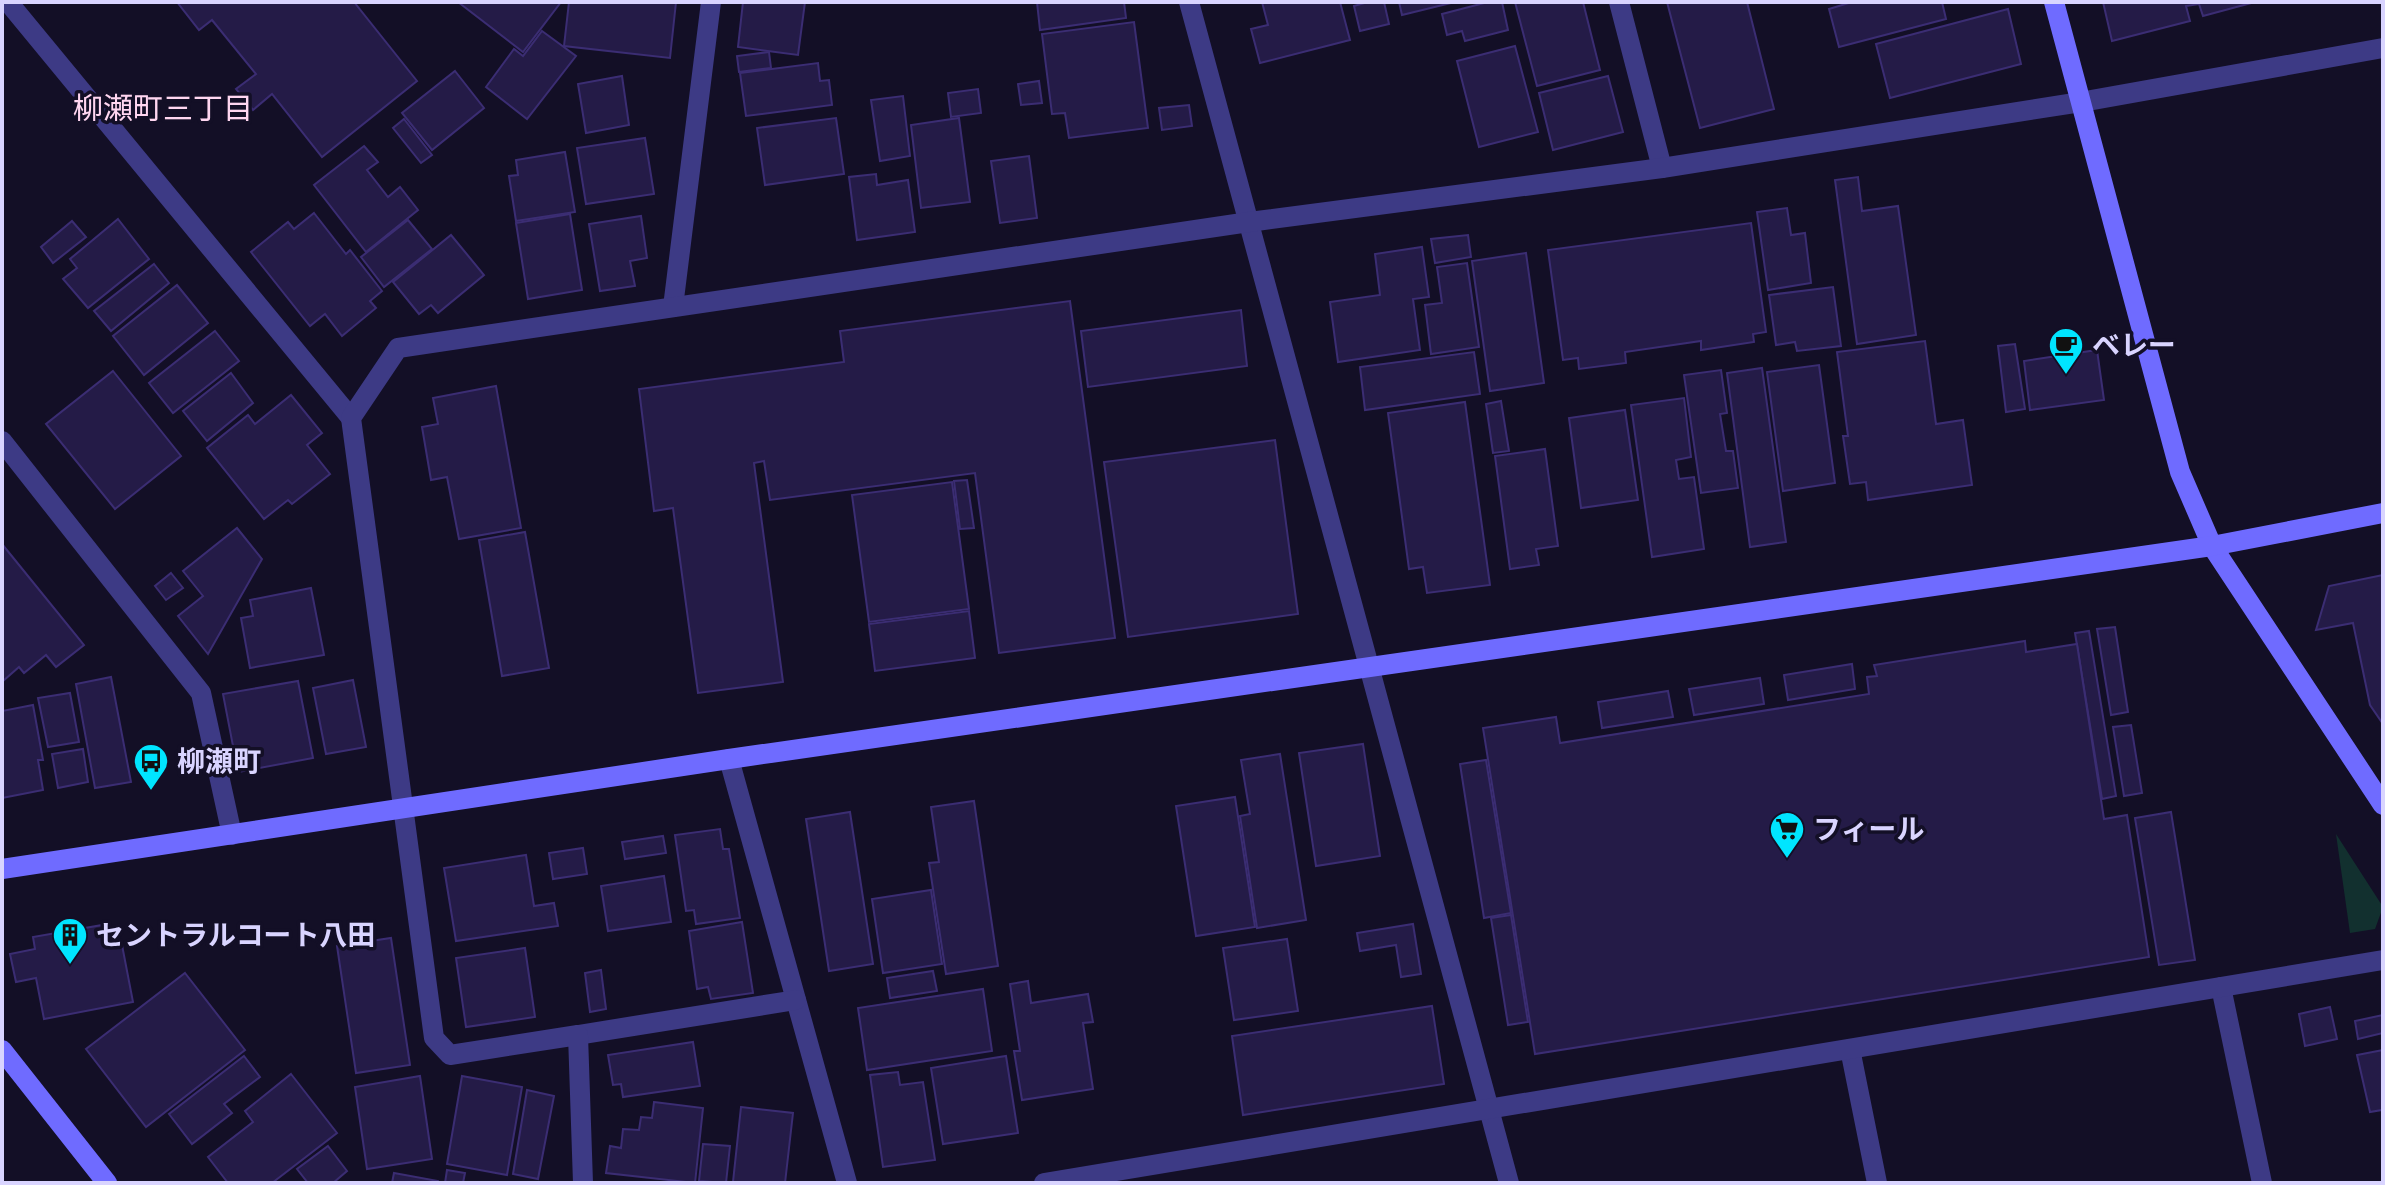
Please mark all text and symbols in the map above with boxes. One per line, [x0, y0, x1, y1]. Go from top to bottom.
district label: 柳瀬町三丁目 [73, 91, 253, 127]
cafe icon: ベレー [2047, 326, 2085, 376]
place label: ベレー [2092, 329, 2176, 362]
bus stop icon: 柳瀬町 [132, 742, 170, 792]
place label: 柳瀬町 [177, 745, 261, 778]
supermarket icon: フィール [1768, 810, 1806, 860]
place label: フィール [1813, 813, 1924, 846]
building icon: セントラルコート八田 [51, 916, 89, 966]
place label: セントラルコート八田 [96, 919, 375, 952]

